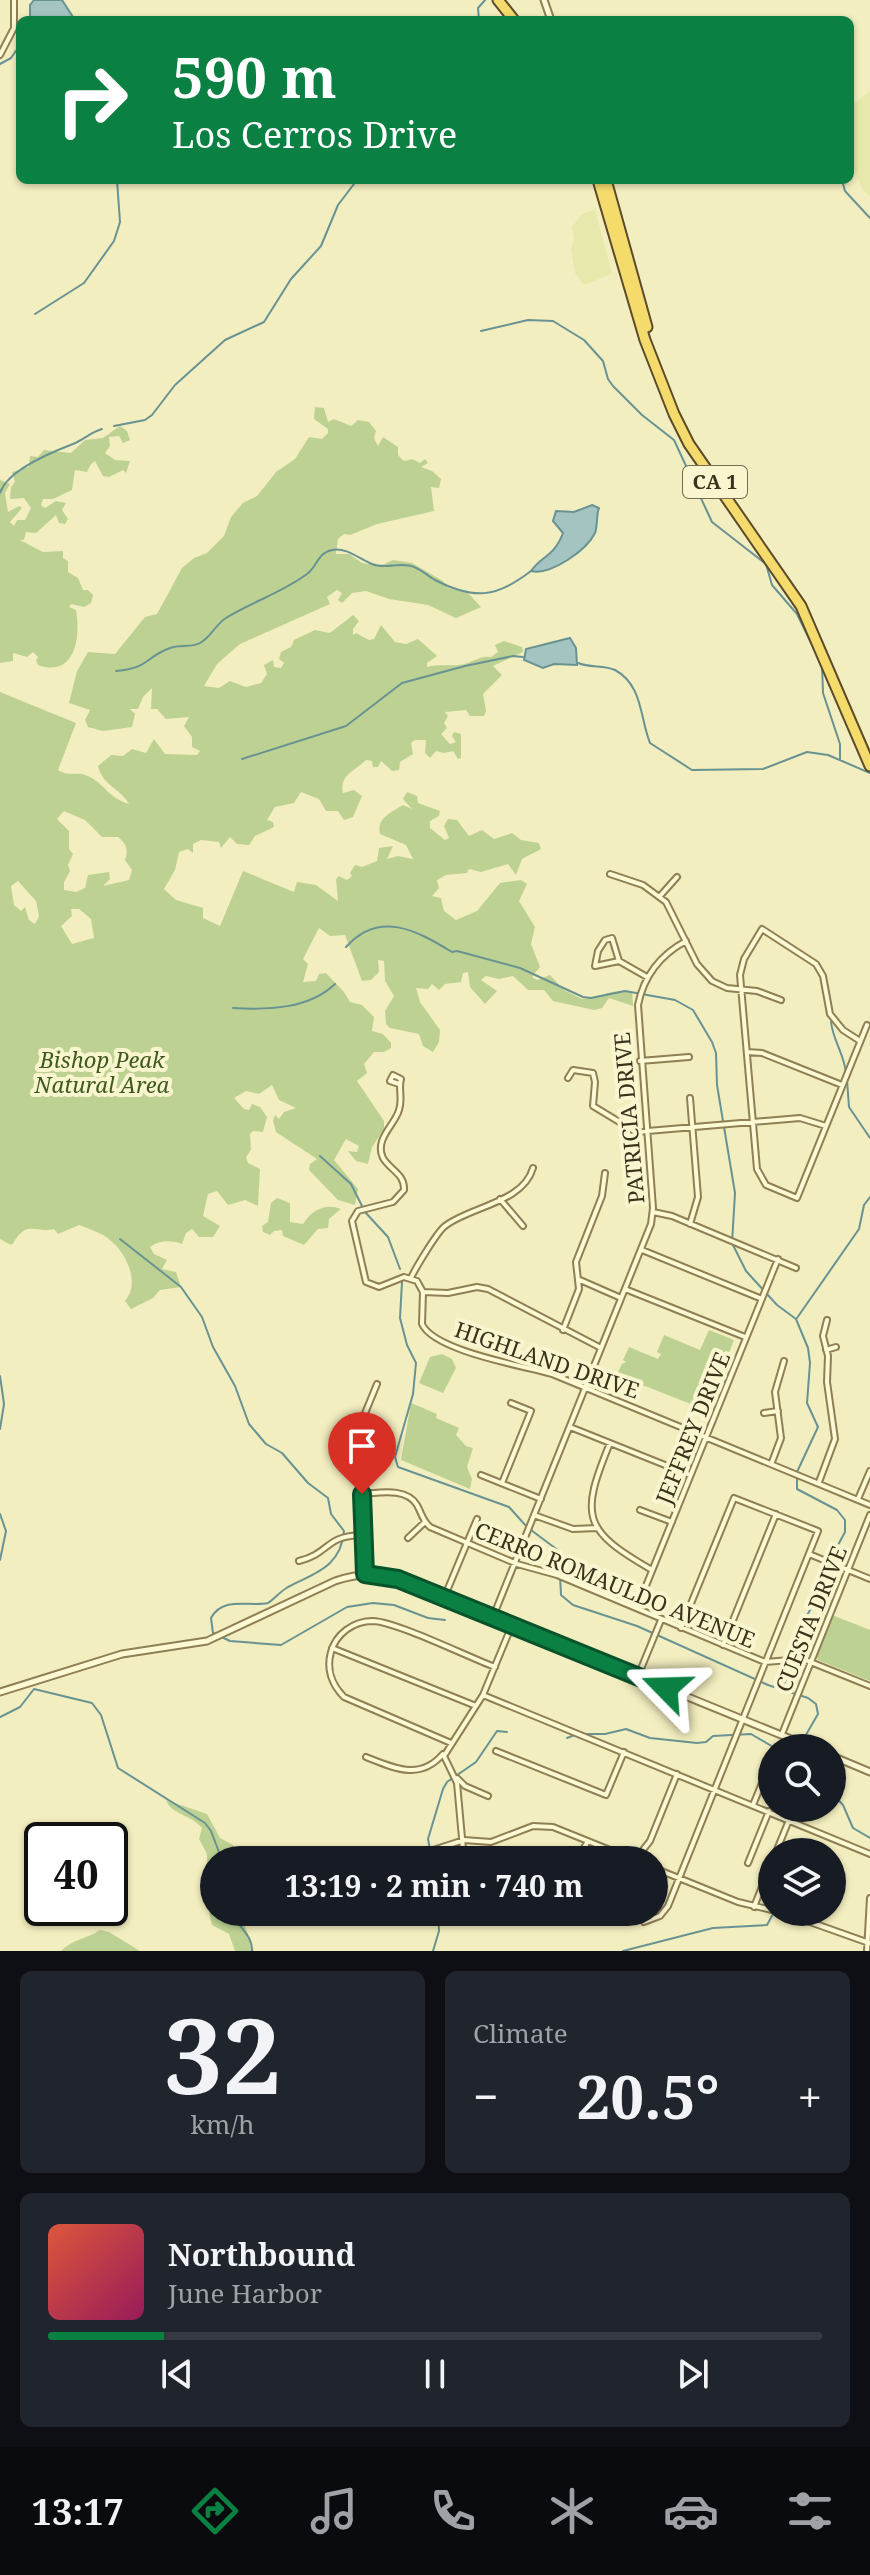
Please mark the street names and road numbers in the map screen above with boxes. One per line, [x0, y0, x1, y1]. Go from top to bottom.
road number: CA 1 [683, 466, 747, 498]
street label: PATRICIA DRIVE [606, 1031, 650, 1205]
street label: HIGHLAND DRIVE [451, 1313, 644, 1405]
street label: JEFFREY DRIVE [647, 1347, 736, 1509]
street label: CERRO ROMAULDO AVENUE [471, 1514, 760, 1654]
street label: CUESTA DRIVE [767, 1541, 853, 1696]

